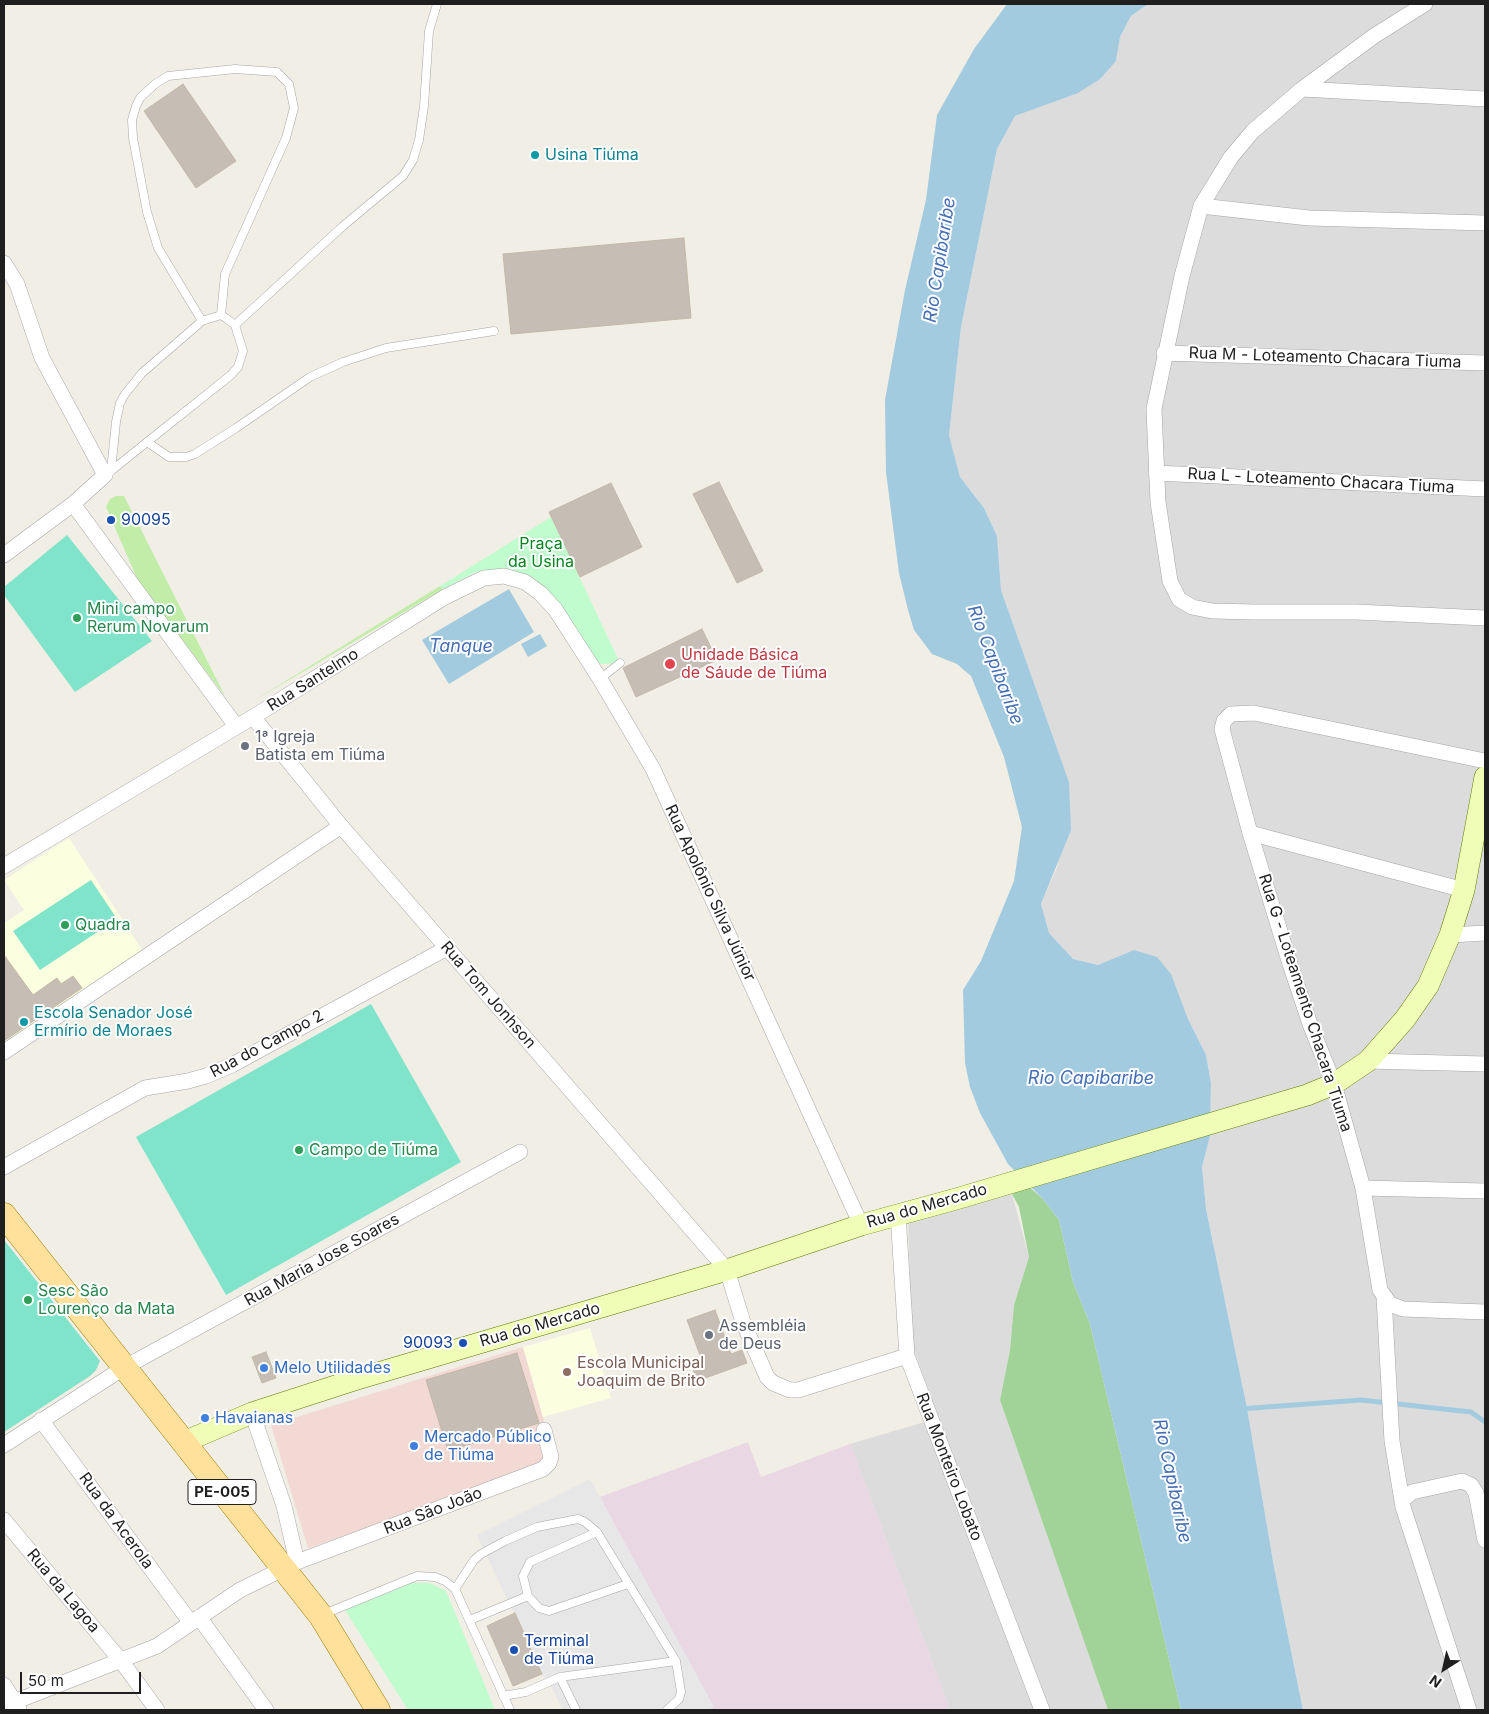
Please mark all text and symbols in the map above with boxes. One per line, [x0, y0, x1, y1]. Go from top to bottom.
place label: Usina Tiúma [545, 145, 639, 165]
marker: Usina Tiúma [529, 149, 541, 161]
water label: Rio Capibaribe [919, 196, 961, 324]
street label: Rua M - Loteamento Chacara Tiuma [1188, 344, 1462, 372]
street label: Rua L - Loteamento Chacara Tiuma [1187, 464, 1455, 498]
place label: 90095 [121, 510, 171, 530]
marker: 90095 [105, 514, 117, 526]
park label: Praça da Usina [508, 534, 574, 572]
place label: Mini campo Rerum Novarum [87, 599, 209, 637]
water label: Rio Capibaribe [962, 602, 1028, 728]
marker: Mini campo Rerum Novarum [71, 612, 83, 624]
water label: Tanque [429, 636, 493, 658]
street label: Rua Santelmo [264, 644, 362, 716]
place label: Unidade Básica de Sáude de Tiúma [681, 645, 827, 683]
marker: Unidade Básica de Sáude de Tiúma [663, 657, 677, 671]
place label: 1ª Igreja Batista em Tiúma [255, 727, 385, 765]
marker: 1ª Igreja Batista em Tiúma [239, 740, 251, 752]
street label: Rua Apolônio Silva Júnior [661, 802, 759, 984]
street label: Rua G - Loteamento Chacara Tiuma [1254, 872, 1356, 1134]
place label: Quadra [75, 915, 130, 935]
marker: Quadra [59, 919, 71, 931]
street label: Rua Tom Jonhson [436, 938, 540, 1052]
place label: Escola Senador José Ermírio de Moraes [34, 1003, 193, 1041]
street label: Rua do Campo 2 [207, 1006, 327, 1082]
marker: Escola Senador José Ermírio de Moraes [18, 1016, 30, 1028]
water label: Rio Capibaribe [1028, 1068, 1154, 1090]
place label: Campo de Tiúma [309, 1140, 438, 1160]
marker: Campo de Tiúma [293, 1144, 305, 1156]
street label: Rua do Mercado [865, 1180, 989, 1232]
street label: Rua Maria Jose Soares [241, 1209, 403, 1311]
place label: Sesc São Lourenço da Mata [38, 1281, 175, 1319]
marker: Sesc São Lourenço da Mata [22, 1294, 34, 1306]
street label: Rua do Mercado [478, 1299, 602, 1351]
place label: Assembléia de Deus [719, 1316, 806, 1354]
marker: Assembléia de Deus [703, 1329, 715, 1341]
place label: 90093 [403, 1333, 453, 1353]
marker: 90093 [457, 1337, 469, 1349]
place label: Escola Municipal Joaquim de Brito [577, 1353, 705, 1391]
place label: Melo Utilidades [274, 1358, 391, 1378]
marker: Melo Utilidades [258, 1362, 270, 1374]
marker: Escola Municipal Joaquim de Brito [561, 1366, 573, 1378]
street label: Rua Monteiro Lobato [912, 1390, 986, 1544]
place label: Havaianas [215, 1408, 293, 1428]
marker: Havaianas [199, 1412, 211, 1424]
water label: Rio Capibaribe [1148, 1417, 1196, 1545]
place label: Mercado Público de Tiúma [424, 1427, 552, 1465]
marker: Mercado Público de Tiúma [408, 1440, 420, 1452]
street label: Rua da Acerola [75, 1469, 157, 1573]
road number: PE-005 [188, 1480, 256, 1504]
street label: Rua São João [381, 1483, 485, 1539]
street label: Rua da Lagoa [23, 1545, 103, 1637]
place label: Terminal de Tiúma [524, 1631, 594, 1669]
marker: Terminal de Tiúma [508, 1644, 520, 1656]
north arrow [1419, 1644, 1469, 1694]
scale bar [22, 1662, 144, 1694]
text: 50 m [28, 1671, 64, 1690]
text: N [1426, 1672, 1444, 1692]

